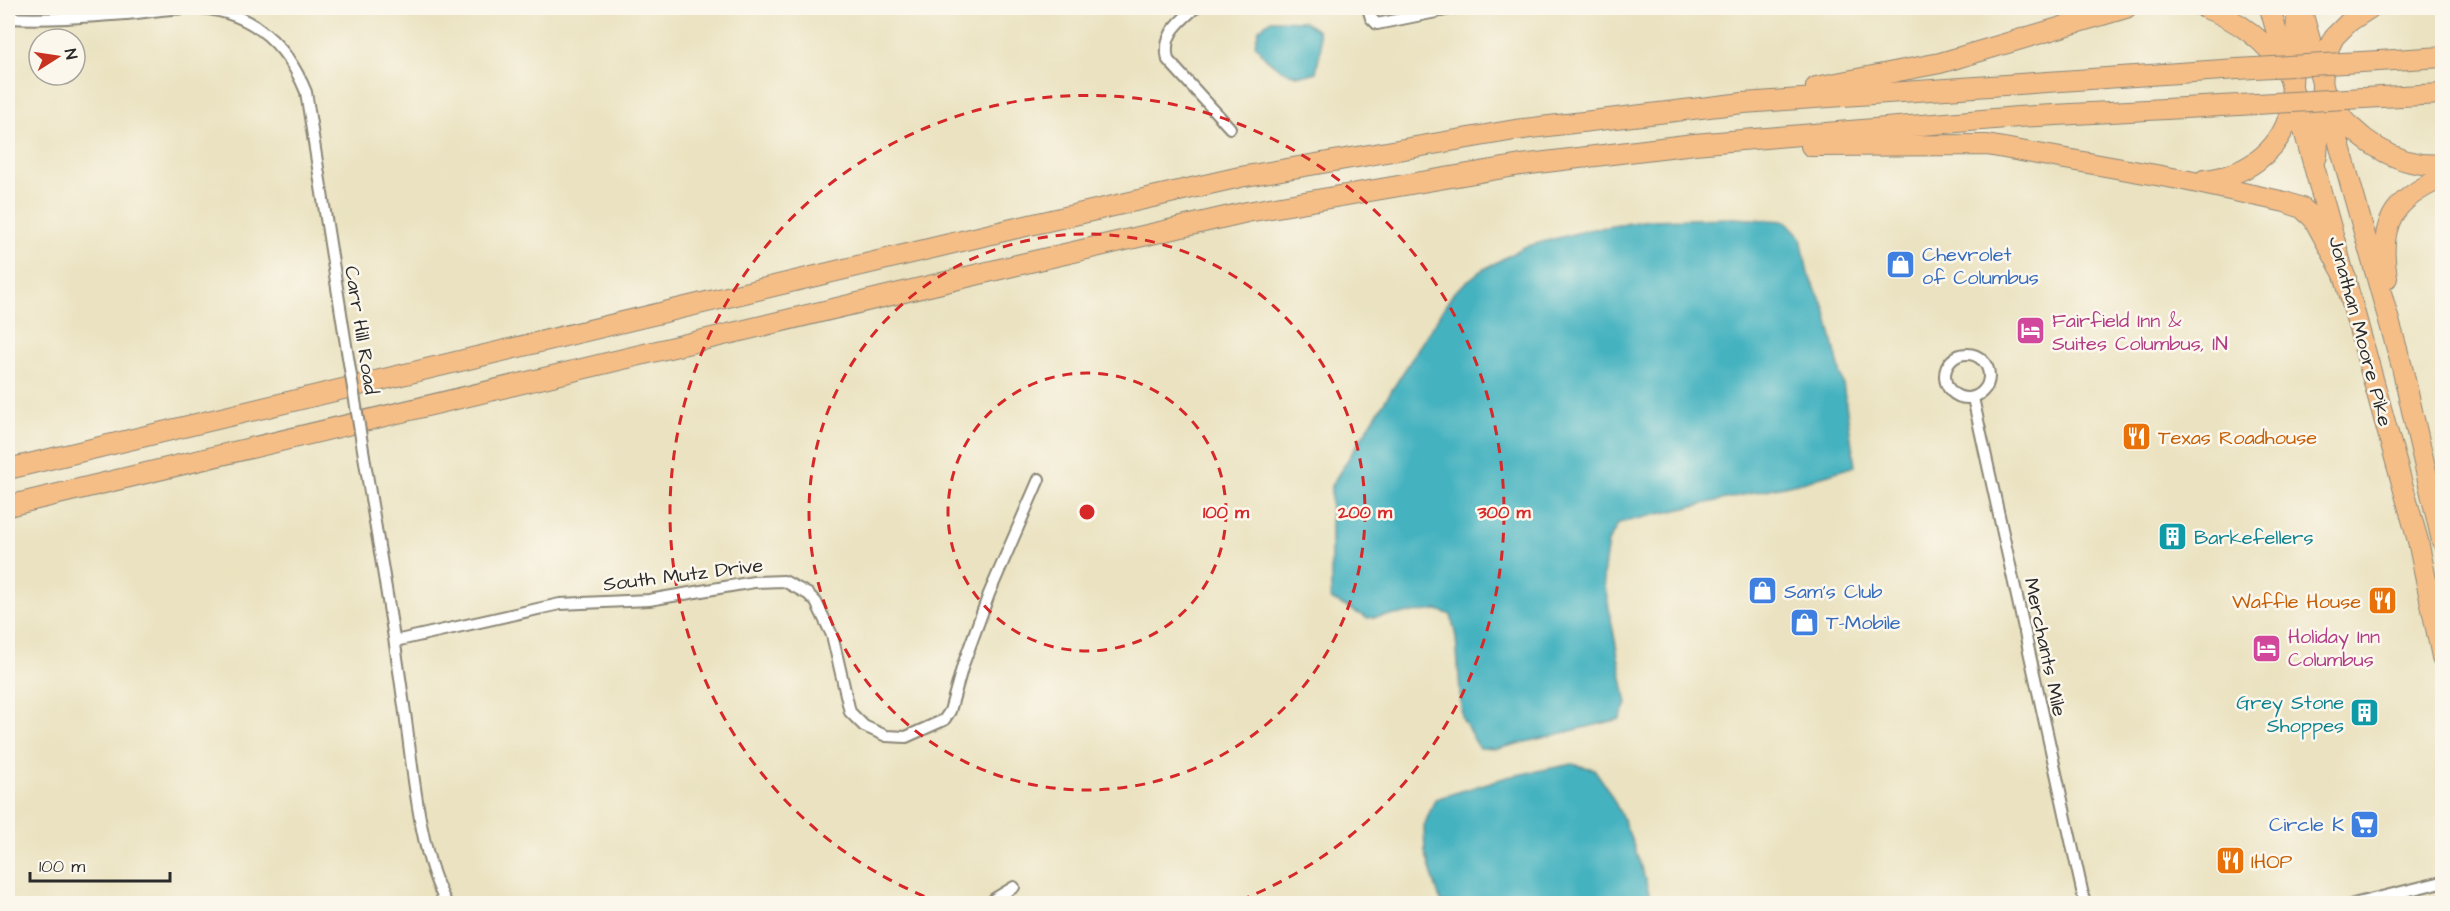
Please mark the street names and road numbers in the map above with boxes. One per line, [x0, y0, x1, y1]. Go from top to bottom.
street label: Jonathan Moore Pike [2321, 233, 2399, 430]
street label: Carr Hill Road [337, 264, 385, 396]
street label: South Mutz Drive [601, 551, 765, 599]
street label: Merchants Mile [2017, 575, 2073, 719]

